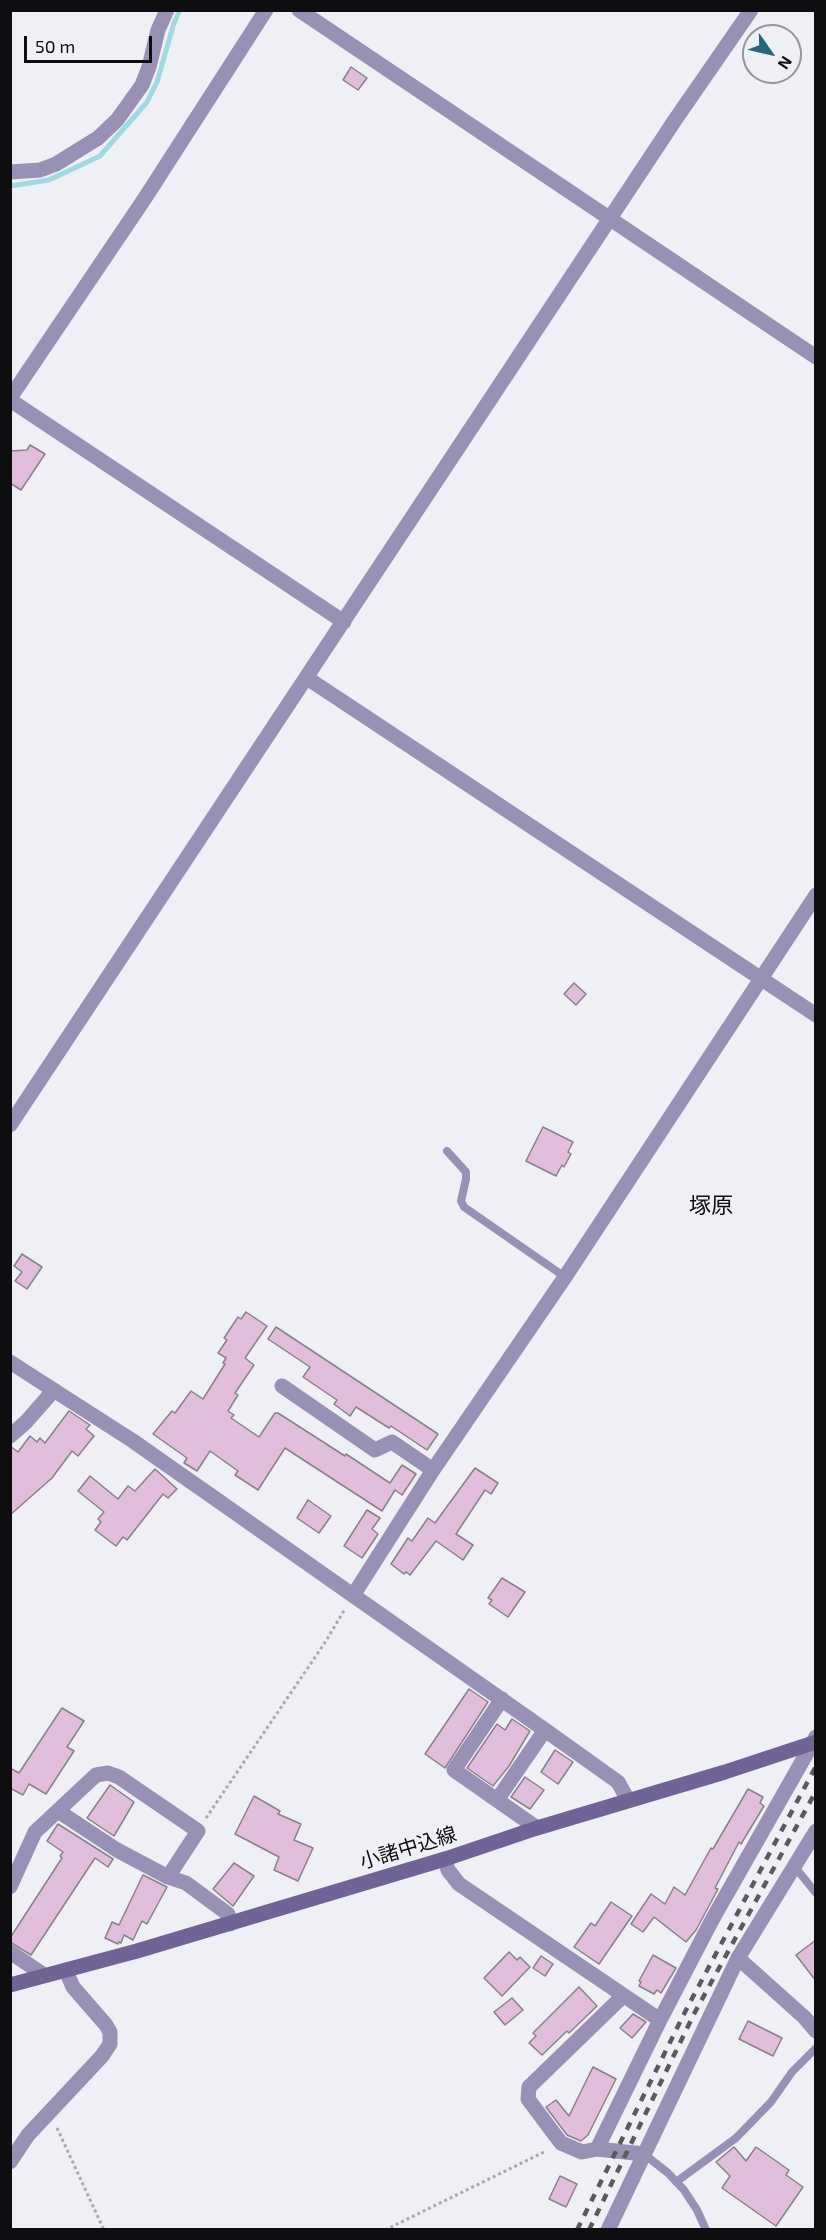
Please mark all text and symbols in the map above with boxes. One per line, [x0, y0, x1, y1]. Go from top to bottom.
scale bar [27, 24, 154, 62]
north arrow [742, 24, 802, 84]
text: 50 m [35, 35, 75, 57]
text: N [775, 53, 797, 73]
district label: 塚原 [689, 1193, 733, 1219]
street label: 小諸中込線 [357, 1822, 459, 1874]

